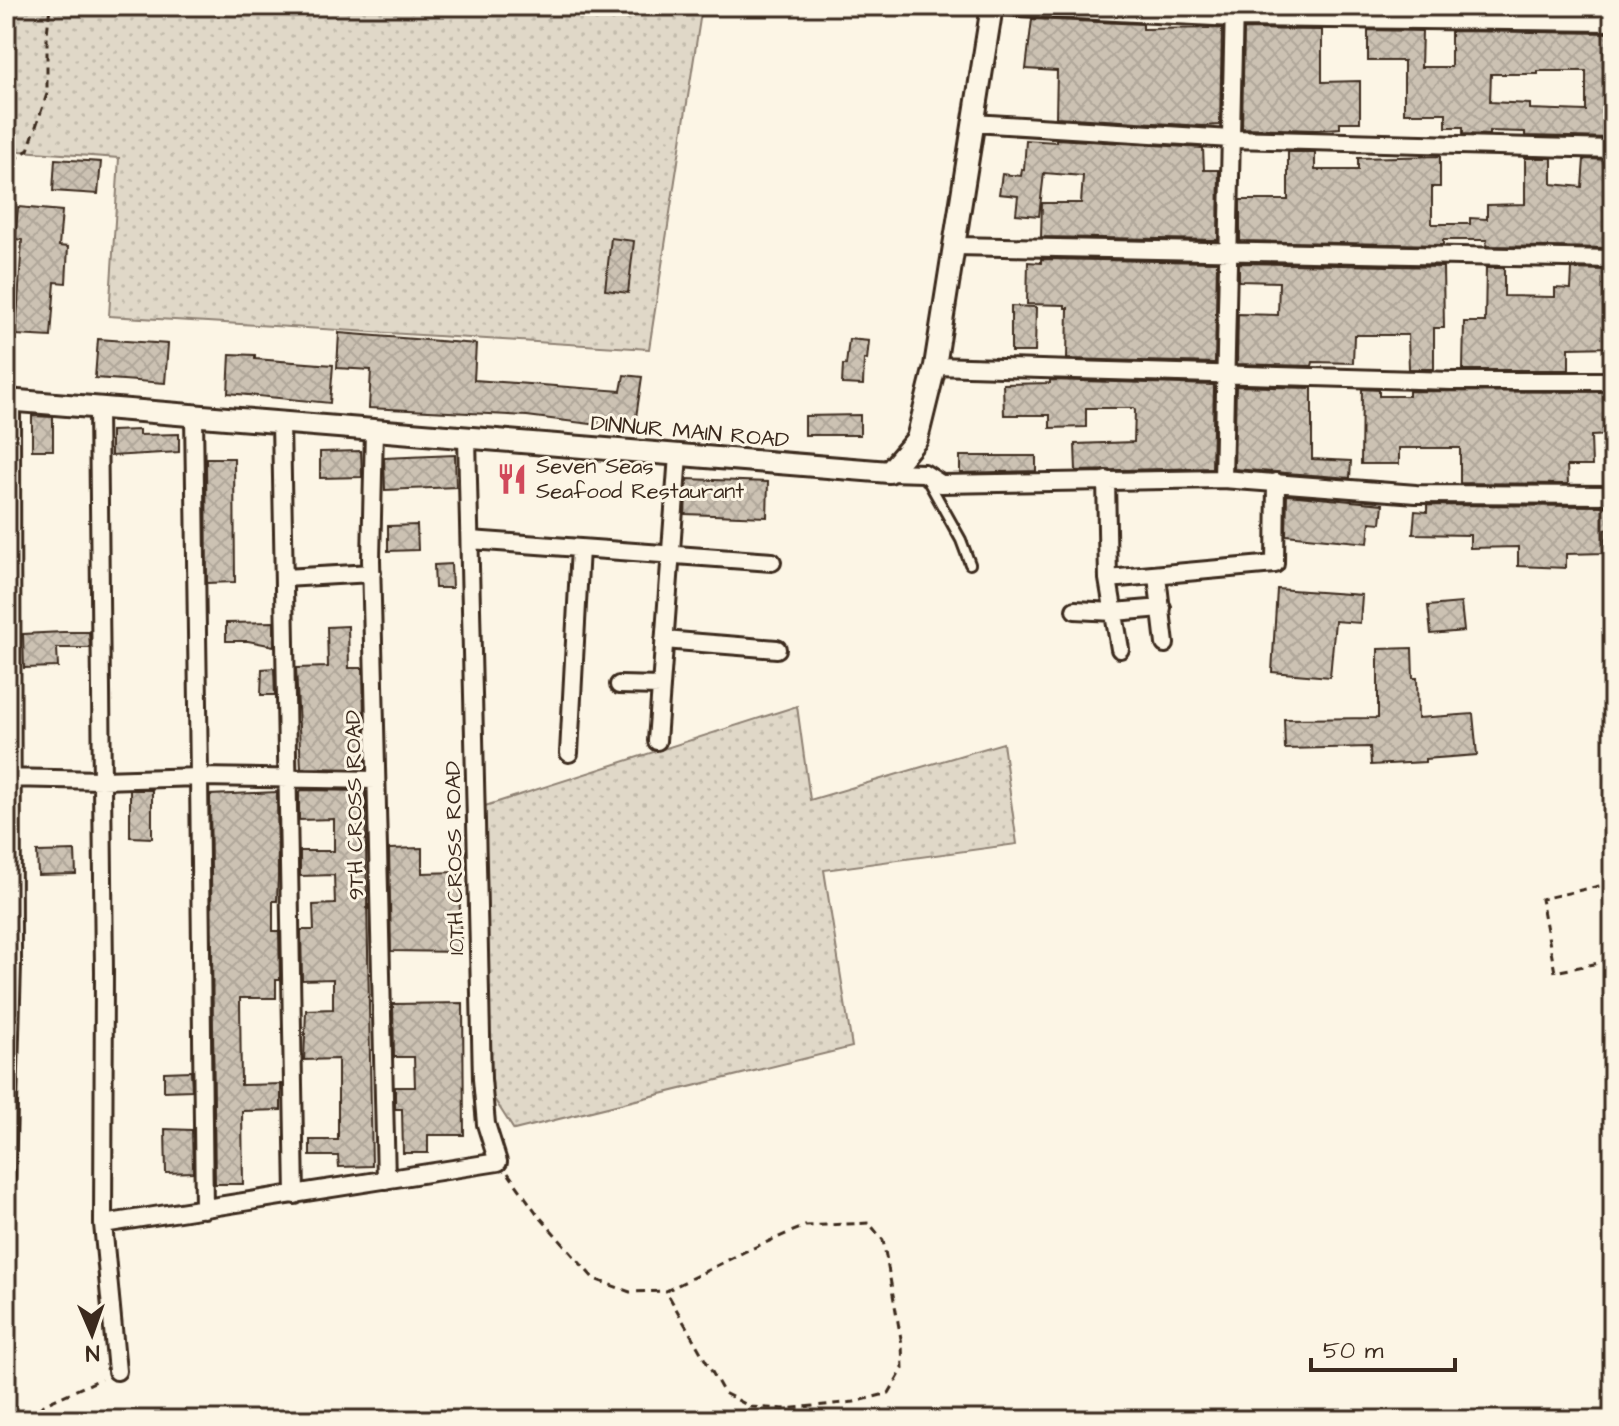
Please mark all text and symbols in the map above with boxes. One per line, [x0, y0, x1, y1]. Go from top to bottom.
street label: DINNUR MAIN ROAD [590, 408, 790, 456]
place label: Seven Seas Seafood Restaurant [536, 451, 744, 507]
restaurant icon: Seven Seas Seafood Restaurant [495, 462, 529, 496]
street label: 9TH CROSS ROAD [338, 710, 372, 900]
street label: 10TH CROSS ROAD [438, 761, 472, 955]
north arrow [52, 1294, 132, 1374]
scale bar [1311, 1322, 1455, 1372]
text: 50 m [1323, 1334, 1384, 1368]
text: N [85, 1337, 100, 1368]

